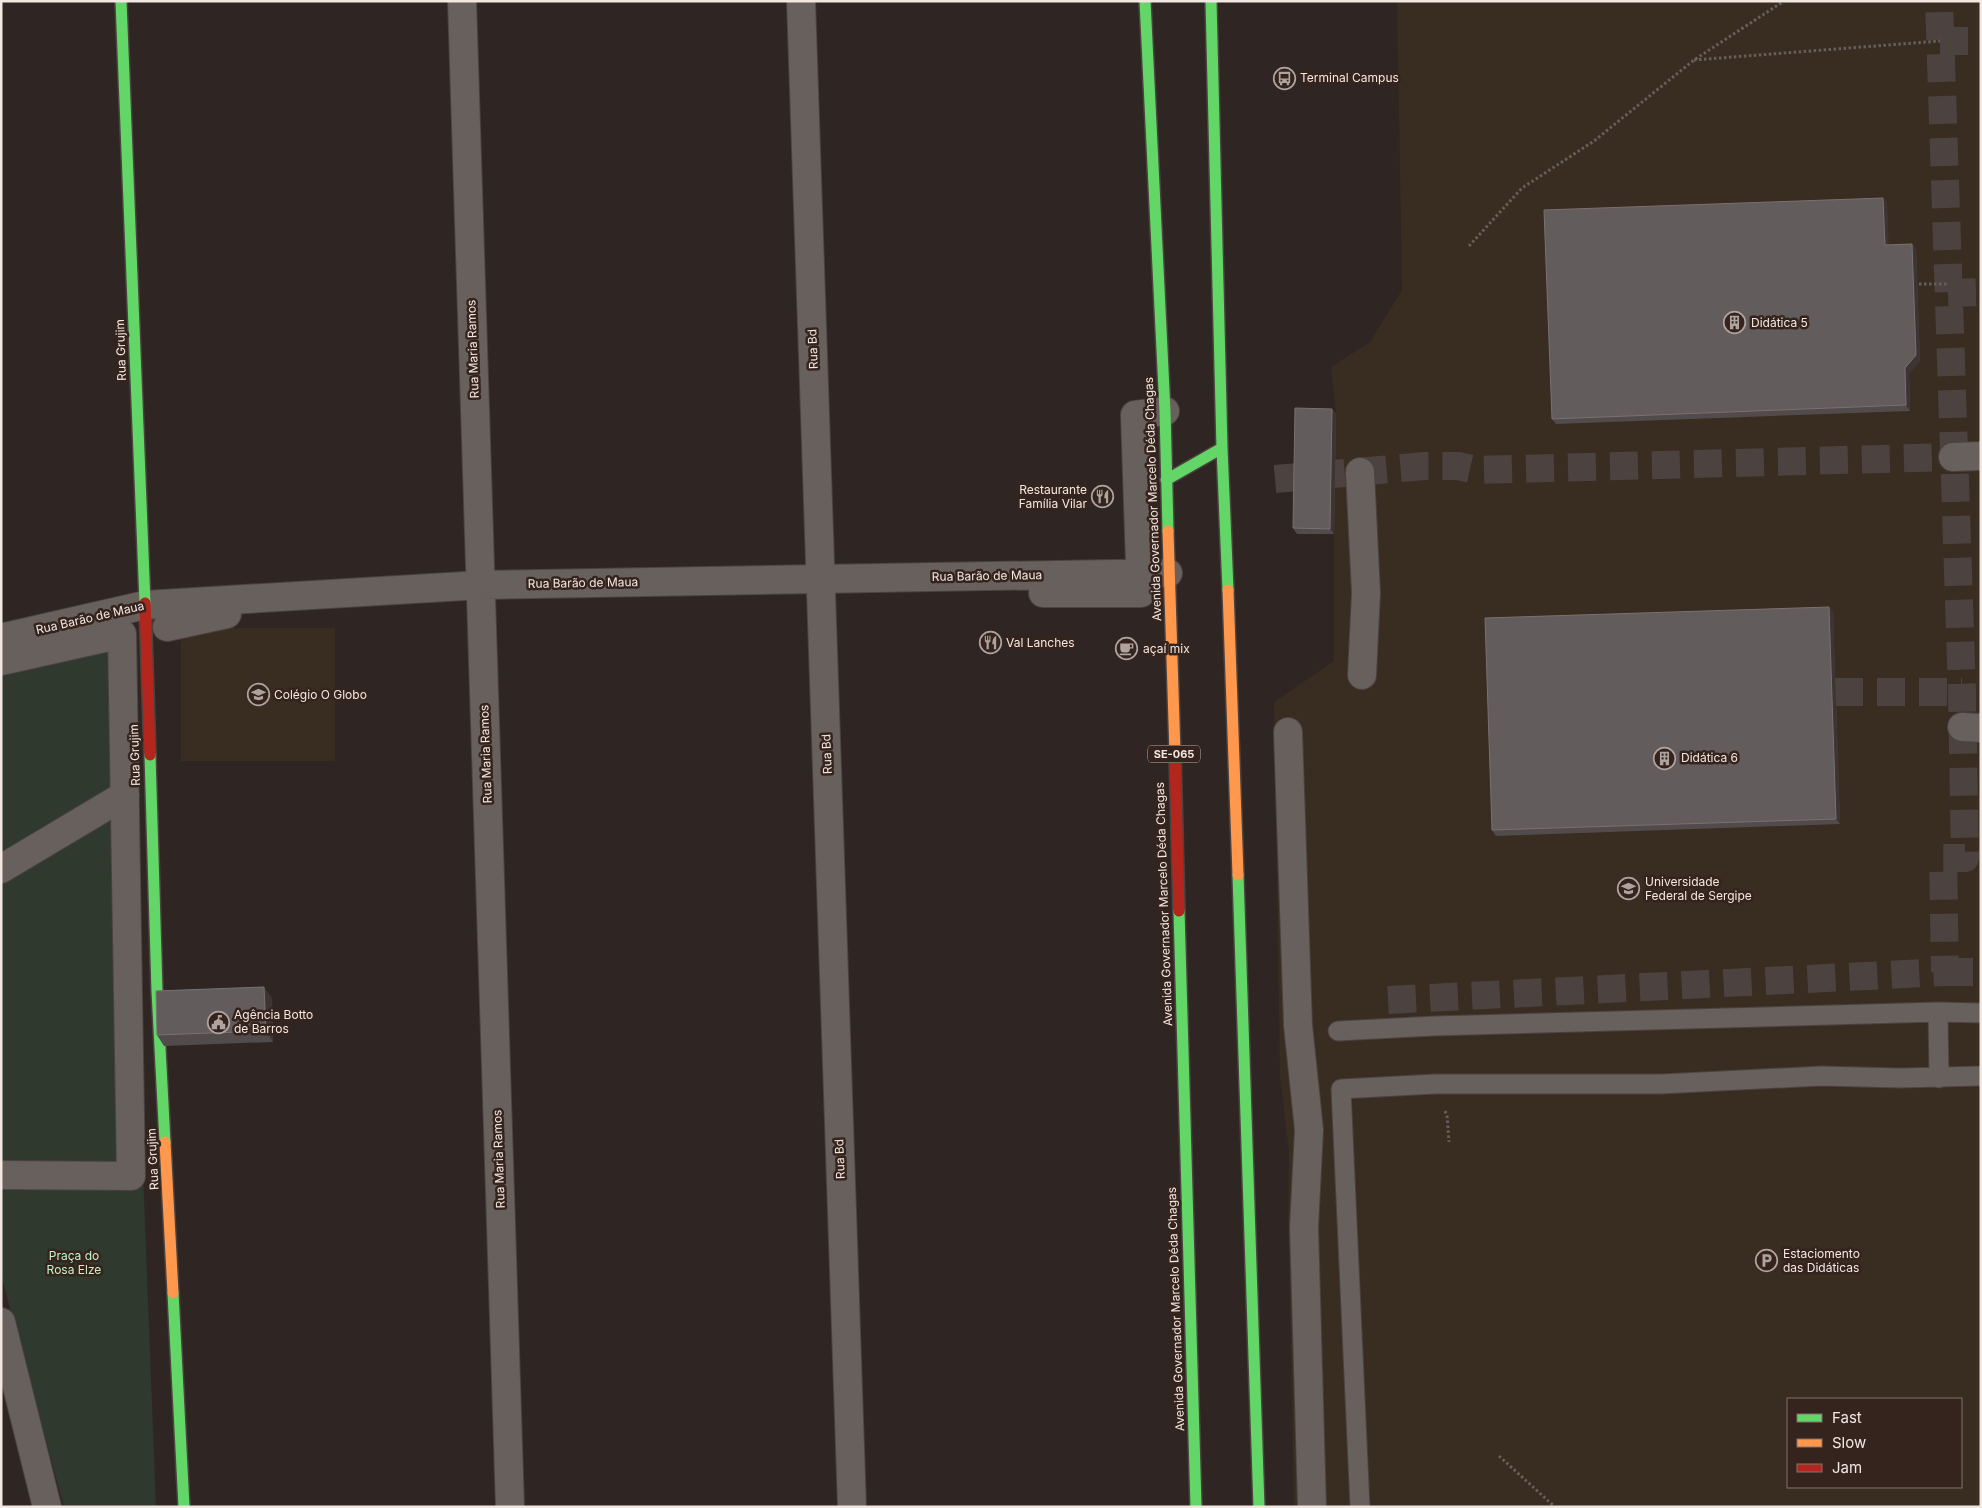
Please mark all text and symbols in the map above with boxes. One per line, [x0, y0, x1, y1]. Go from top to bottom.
bus stop icon: Terminal Campus [1272, 66, 1296, 90]
place label: Terminal Campus [1300, 70, 1399, 85]
street label: Rua Maria Ramos [463, 299, 482, 399]
building icon: Didática 5 [1723, 311, 1747, 335]
place label: Didática 5 [1751, 315, 1808, 330]
street label: Rua Grujim [112, 319, 129, 381]
street label: Rua Bd [804, 329, 821, 369]
street label: Avenida Governador Marcelo Déda Chagas [1141, 377, 1164, 621]
place label: Restaurante Família Vilar [1019, 482, 1087, 511]
restaurant icon: Restaurante Família Vilar [1091, 485, 1115, 509]
street label: Rua Barão de Maua [932, 567, 1042, 584]
street label: Rua Barão de Maua [528, 574, 638, 591]
street label: Rua Barão de Maua [34, 598, 145, 637]
restaurant icon: Val Lanches [978, 631, 1002, 655]
place label: Val Lanches [1006, 635, 1075, 650]
cafe icon: açaí mix [1115, 637, 1139, 661]
place label: açaí mix [1143, 641, 1190, 656]
school or university icon: Colégio O Globo [246, 683, 270, 707]
place label: Colégio O Globo [274, 687, 367, 702]
street label: Rua Maria Ramos [476, 704, 495, 804]
street label: Rua Grujim [126, 724, 143, 786]
street label: Rua Bd [818, 734, 835, 774]
road number: SE-065 [1148, 746, 1200, 762]
building icon: Didática 6 [1653, 746, 1677, 770]
place label: Didática 6 [1681, 750, 1738, 765]
street label: Avenida Governador Marcelo Déda Chagas [1152, 782, 1175, 1026]
place label: Universidade Federal de Sergipe [1645, 874, 1752, 903]
school or university icon: Universidade Federal de Sergipe [1617, 877, 1641, 901]
place label: Agência Botto de Barros [234, 1007, 313, 1036]
public building icon: Agência Botto de Barros [206, 1010, 230, 1034]
street label: Rua Maria Ramos [489, 1109, 508, 1209]
street label: Rua Grujim [143, 1128, 162, 1190]
street label: Rua Bd [831, 1139, 848, 1179]
street label: Avenida Governador Marcelo Déda Chagas [1164, 1187, 1187, 1431]
place label: Estaciomento das Didáticas [1783, 1246, 1860, 1275]
park label: Praça do Rosa Elze [47, 1248, 101, 1277]
parking icon: Estaciomento das Didáticas [1755, 1249, 1779, 1273]
legend [1787, 1398, 1962, 1488]
text: Fast [1832, 1408, 1862, 1427]
text: Slow [1832, 1433, 1866, 1452]
text: Jam [1832, 1458, 1862, 1477]

